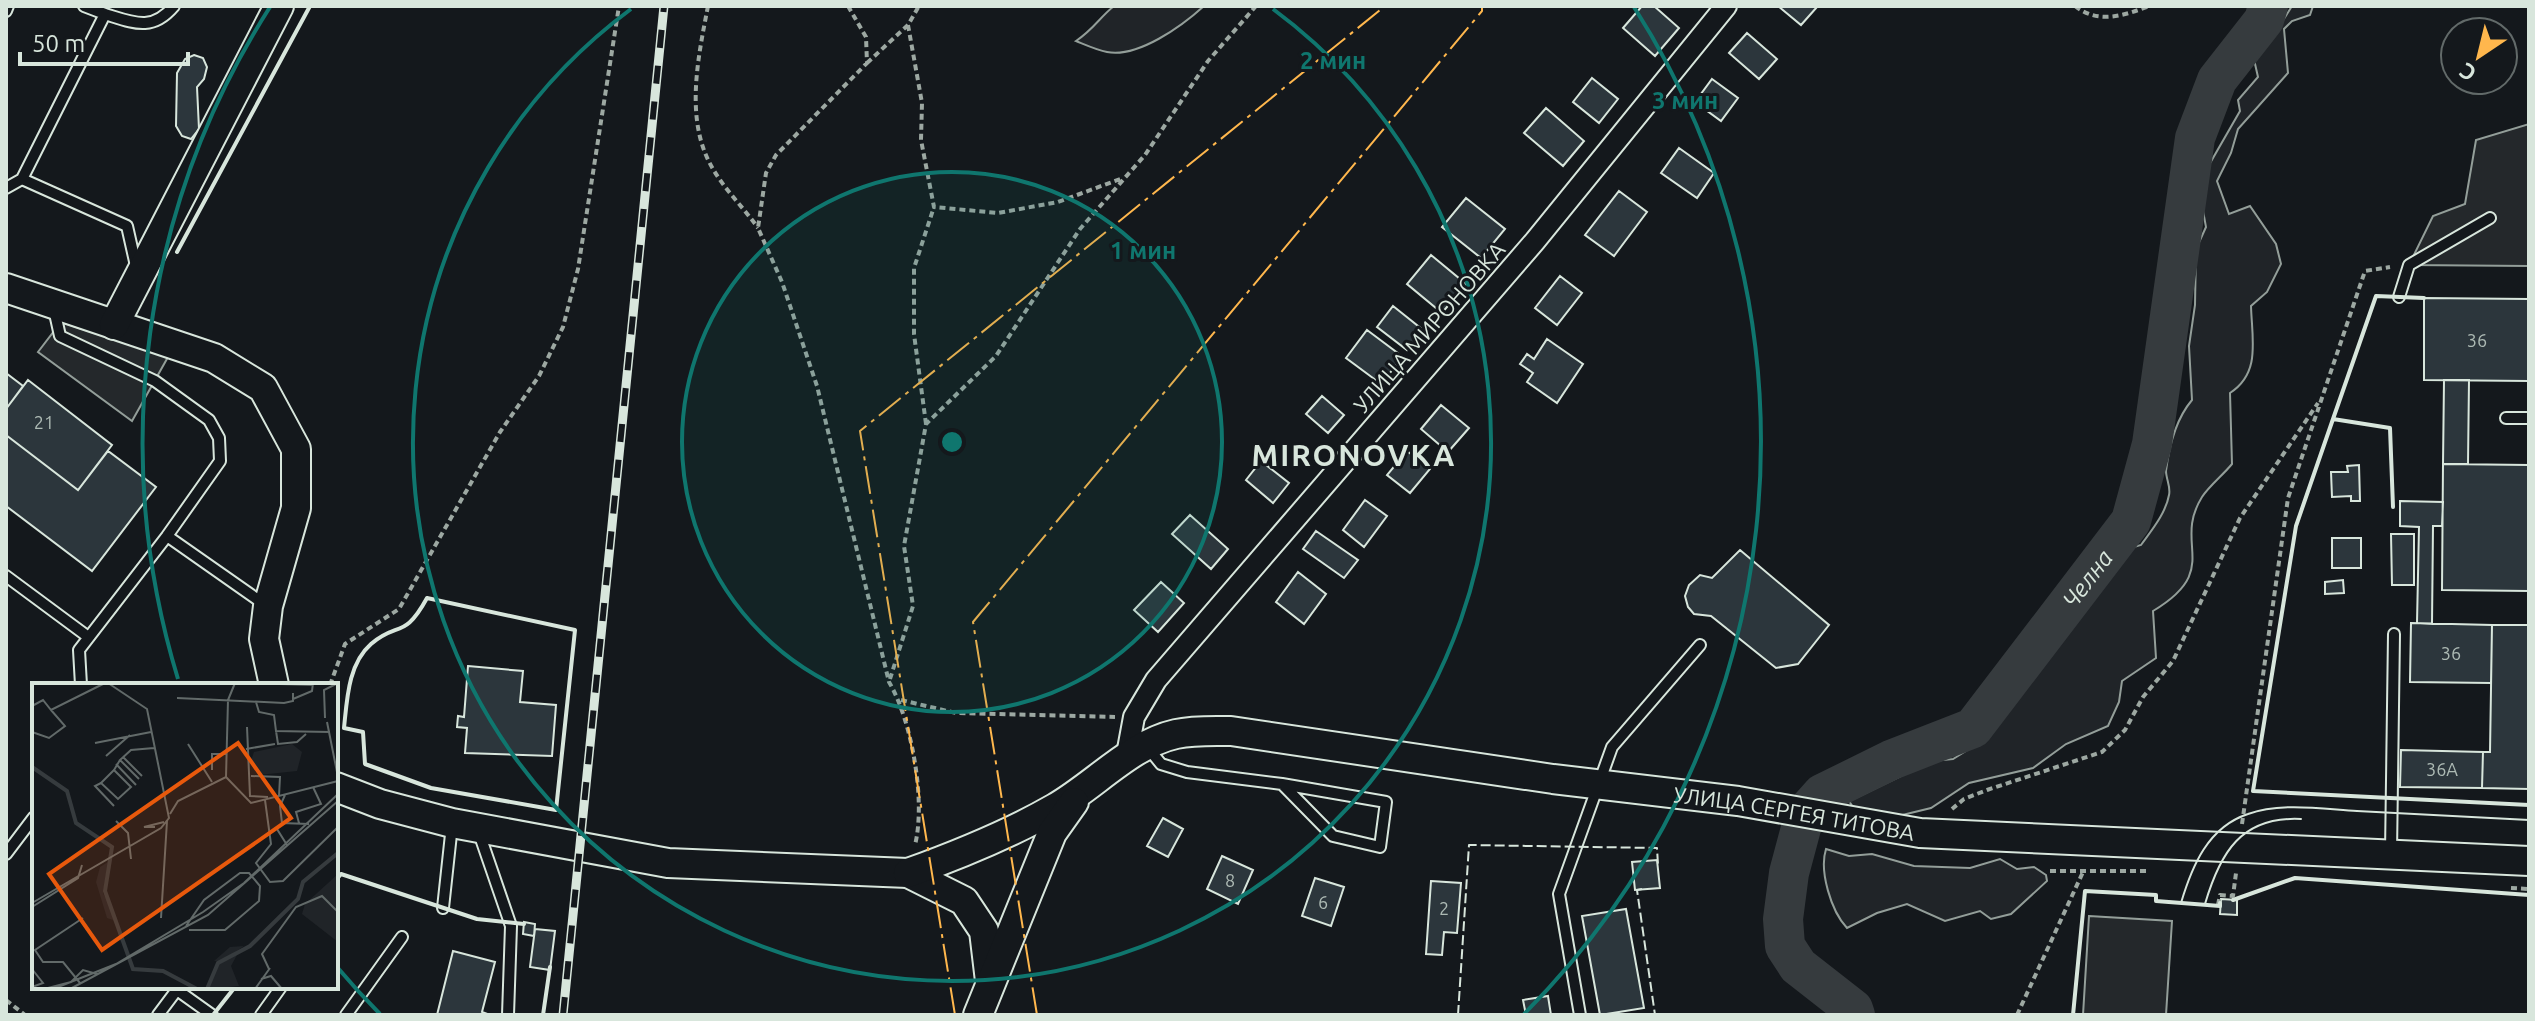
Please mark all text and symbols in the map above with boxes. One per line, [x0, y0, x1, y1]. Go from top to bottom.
scale bar [20, 16, 188, 66]
north arrow [2439, 16, 2519, 96]
text: 50 m [32, 30, 85, 57]
text: 2 мин [1300, 47, 1366, 74]
text: С [2454, 59, 2480, 87]
text: 3 мин [1652, 87, 1718, 114]
street label: УЛИЦА МИРОНОВКА [1348, 236, 1510, 417]
text: 1 мин [1110, 237, 1176, 264]
house number: 36 [2467, 330, 2487, 350]
house number: 21 [34, 412, 54, 432]
centre of rings [938, 428, 966, 456]
district label: MIRONOVKA [1252, 438, 1456, 472]
water label: Челна [2057, 544, 2118, 613]
house number: 36 [2441, 643, 2461, 663]
inset map [32, 683, 338, 989]
house number: 36А [2426, 759, 2458, 779]
street label: УЛИЦА СЕРГЕЯ ТИТОВА [1672, 781, 1917, 844]
house number: 8 [1225, 870, 1235, 890]
house number: 6 [1318, 892, 1328, 912]
house number: 2 [1439, 898, 1449, 918]

